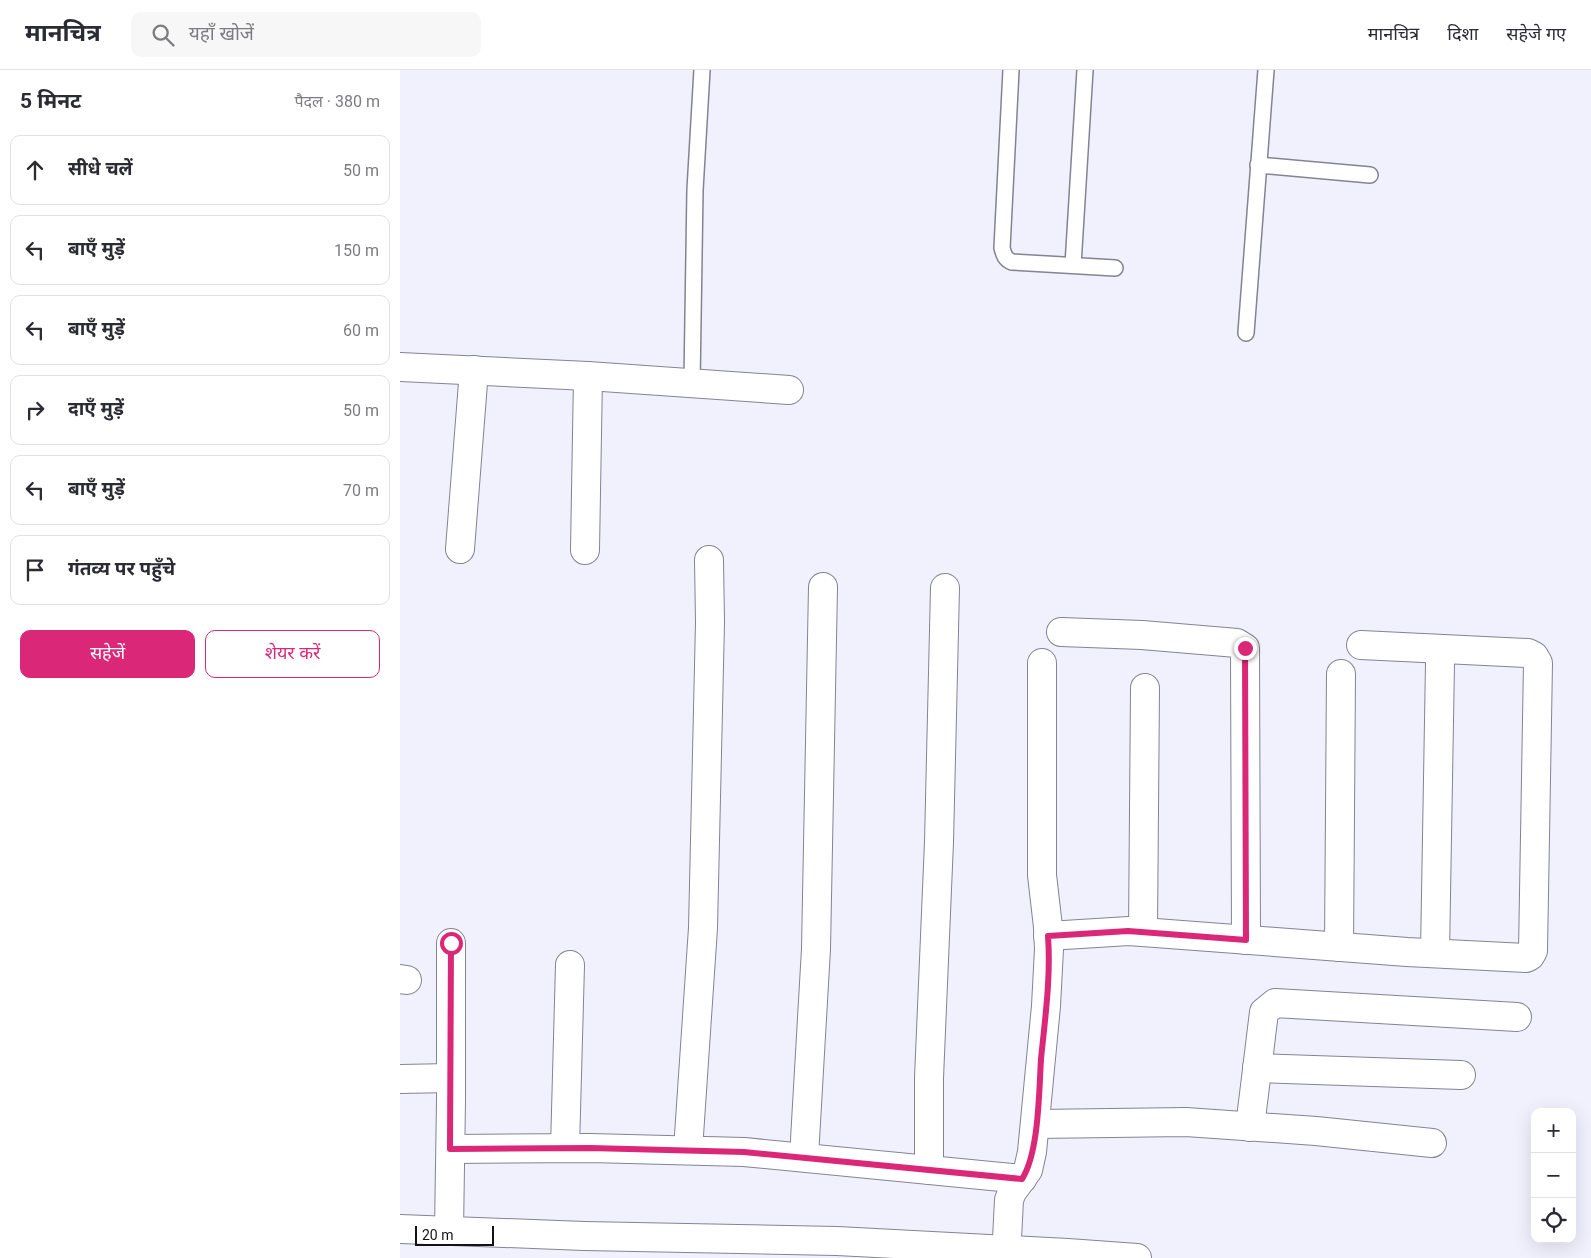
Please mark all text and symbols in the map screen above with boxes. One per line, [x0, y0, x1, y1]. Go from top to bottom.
search box [131, 12, 481, 57]
text: मानचित्र [25, 19, 101, 47]
icon: search [149, 21, 177, 49]
text: यहाँ खोजें [189, 22, 254, 45]
text: मानचित्र [1368, 23, 1419, 44]
text: दिशा [1447, 23, 1478, 44]
text: सहेजे गए [1506, 23, 1566, 44]
text: 5 मिनट [20, 89, 81, 113]
text: पैदल · 380 m [294, 92, 380, 111]
icon: ahead [21, 156, 49, 184]
text: सीधे चलें [68, 157, 133, 180]
text: 50 m [343, 161, 379, 180]
icon: left [21, 236, 49, 264]
text: बाएँ मुड़ें [68, 237, 125, 260]
text: 150 m [334, 241, 379, 260]
icon: left [21, 316, 49, 344]
text: बाएँ मुड़ें [68, 317, 125, 340]
text: 60 m [343, 321, 379, 340]
icon: right [21, 396, 49, 424]
text: दाएँ मुड़ें [68, 397, 124, 420]
text: 50 m [343, 401, 379, 420]
icon: left [21, 476, 49, 504]
text: बाएँ मुड़ें [68, 477, 125, 500]
text: 70 m [343, 481, 379, 500]
icon: arrive [21, 556, 49, 584]
text: गंतव्य पर पहुँचे [68, 557, 175, 580]
button: सहेजें [20, 630, 195, 678]
button: शेयर करें [205, 630, 380, 678]
route end [1234, 637, 1257, 660]
route start [440, 932, 463, 955]
map controls [1531, 1108, 1576, 1243]
button: + [1531, 1108, 1576, 1153]
button: − [1531, 1153, 1576, 1198]
button: locate [1531, 1198, 1576, 1243]
scale bar [415, 1223, 494, 1246]
text: 20 m [422, 1227, 454, 1243]

